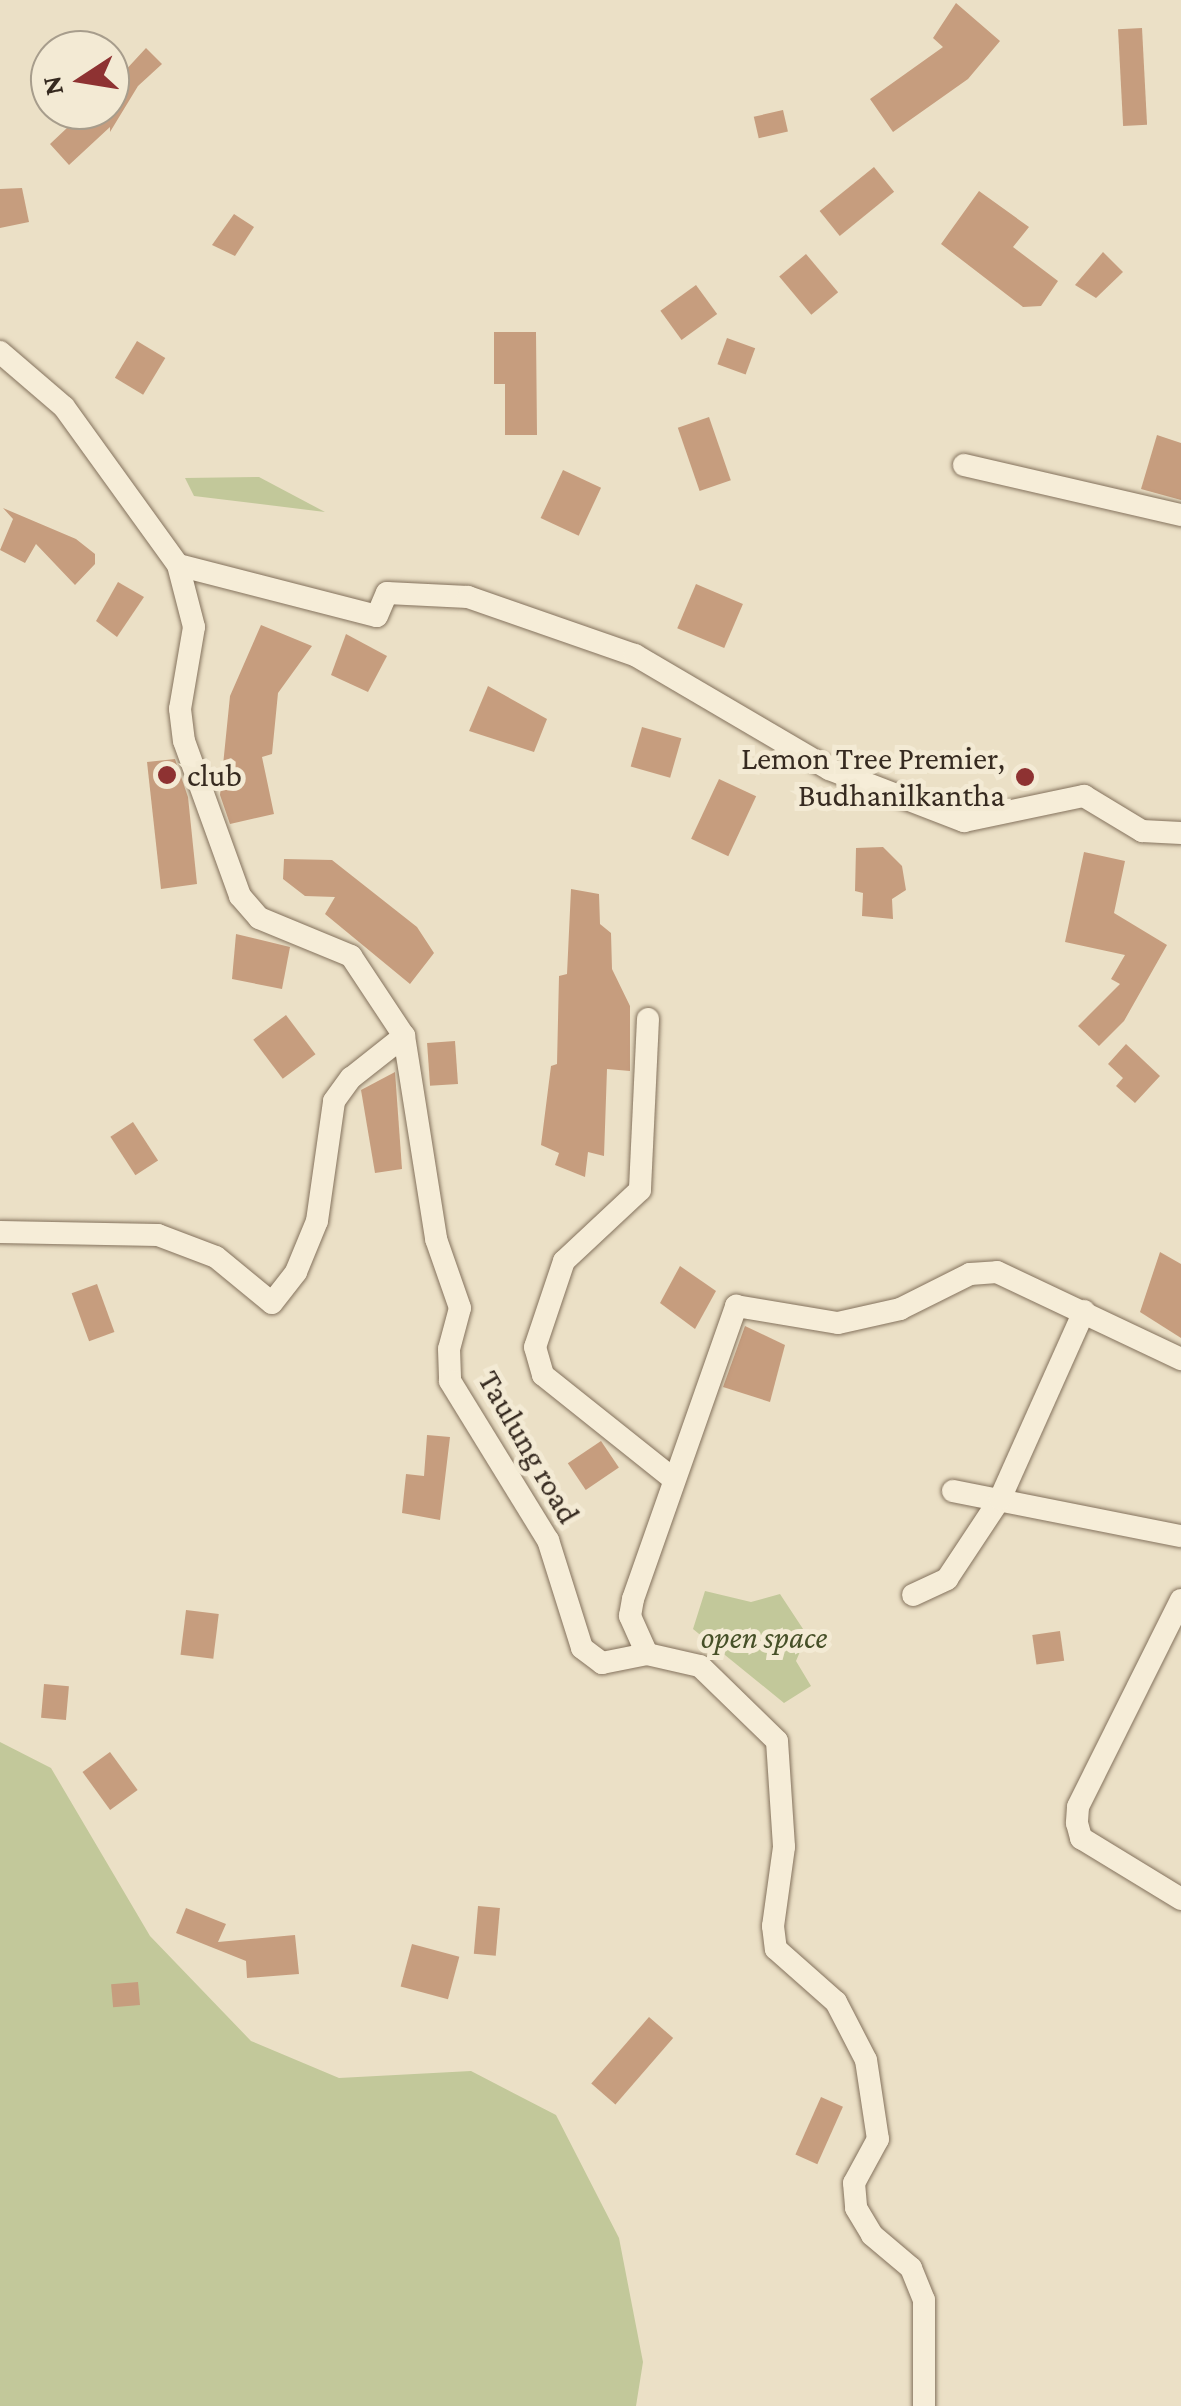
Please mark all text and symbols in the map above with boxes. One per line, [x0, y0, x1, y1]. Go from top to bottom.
north arrow [30, 30, 130, 130]
text: N [35, 73, 69, 98]
place label: Lemon Tree Premier, Budhanilkantha [741, 740, 1005, 815]
place label: club [187, 756, 242, 794]
marker: club [156, 764, 178, 786]
marker: Lemon Tree Premier, Budhanilkantha [1014, 766, 1036, 788]
street label: Taulung road [470, 1364, 588, 1530]
park label: open space [701, 1618, 827, 1656]

